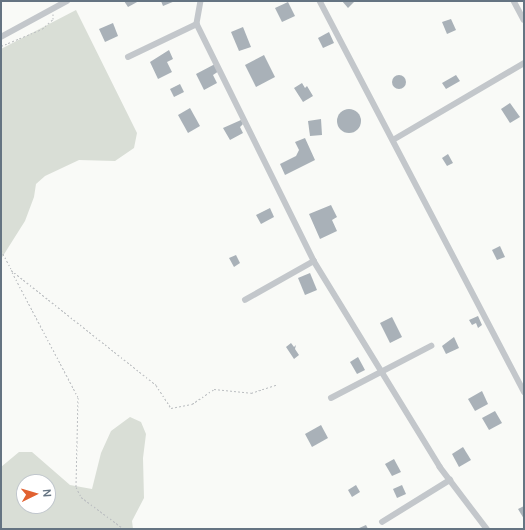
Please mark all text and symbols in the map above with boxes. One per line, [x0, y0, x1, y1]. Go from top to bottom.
north arrow [16, 474, 56, 514]
text: N [40, 488, 55, 498]

